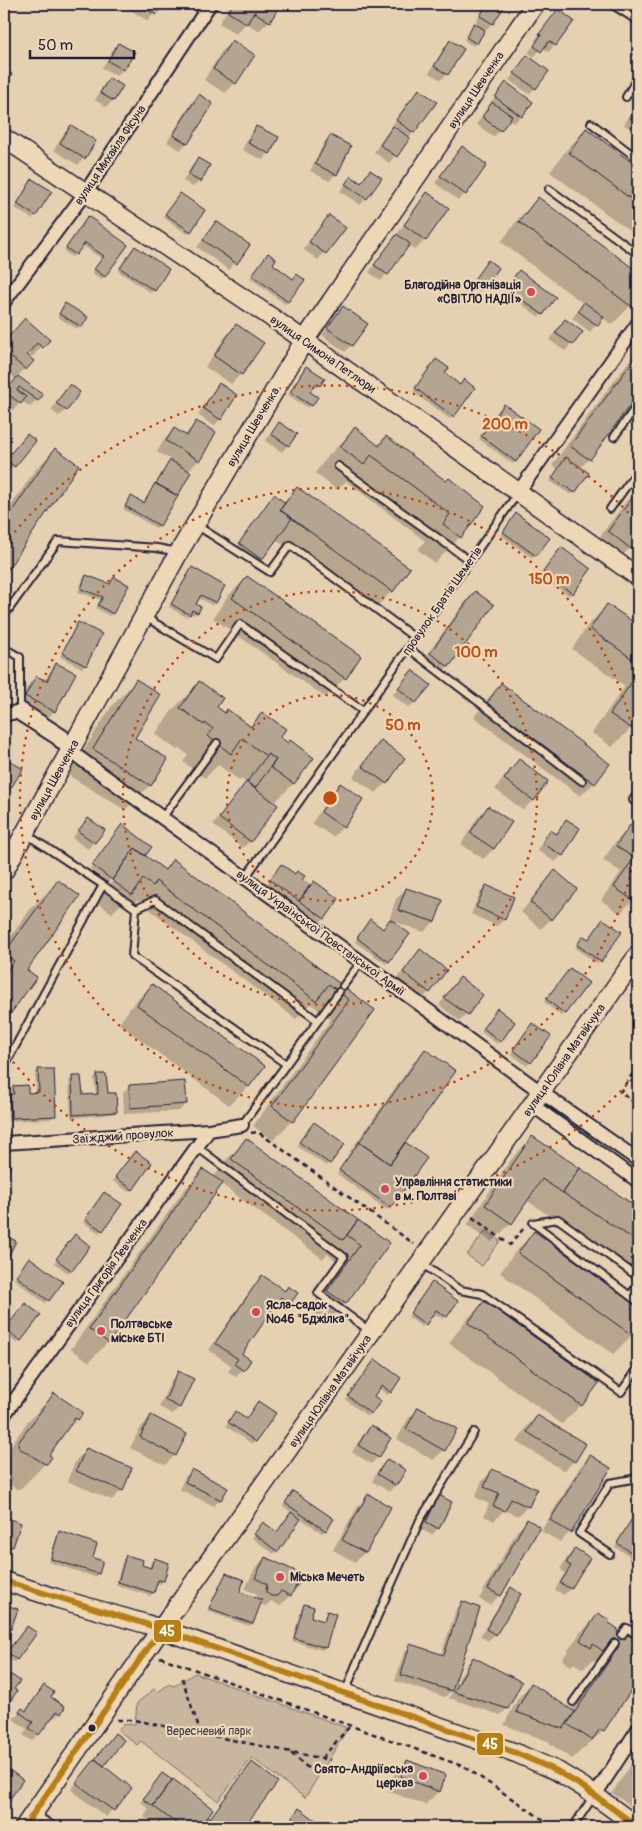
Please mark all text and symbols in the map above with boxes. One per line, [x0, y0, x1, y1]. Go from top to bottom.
scale bar [30, 28, 134, 60]
text: 50 m [38, 36, 73, 55]
street label: вулиця Шевченка [445, 49, 508, 132]
street label: вулиця Михайла Фісуна [71, 102, 150, 208]
place label: Благодійна Організація «СВІТЛО НАДІЇ» [404, 278, 522, 307]
marker: Благодійна Організація «СВІТЛО НАДІЇ» [525, 286, 537, 298]
street label: вулиця Симона Петлюри [267, 312, 379, 397]
street label: вулиця Шевченка [224, 385, 283, 470]
text: 200 m [482, 415, 528, 434]
street label: провулок Братів Шеметів [399, 544, 486, 659]
text: 150 m [529, 570, 569, 589]
text: 100 m [455, 643, 497, 662]
text: 50 m [386, 716, 420, 735]
street label: вулиця Шевченка [26, 737, 83, 823]
centre of rings [321, 789, 339, 807]
street label: вулиця Української Повстанської Армії [233, 867, 408, 1000]
street label: вулиця Юліана Матвійчука [520, 1001, 609, 1119]
street label: Заїжджий провулок [72, 1125, 174, 1148]
place label: Управління статистики в м. Полтаві [395, 1175, 512, 1204]
marker: Управління статистики в м. Полтаві [379, 1183, 391, 1195]
street label: вулиця Григорія Левченка [62, 1216, 151, 1331]
place label: Ясла-садок №46 "Бджілка" [266, 1298, 349, 1327]
marker: Ясла-садок №46 "Бджілка" [250, 1306, 262, 1318]
place label: Полтавське міське БТІ [111, 1317, 173, 1346]
marker: Полтавське міське БТІ [95, 1325, 107, 1337]
street label: вулиця Юліана Матвійчука [286, 1332, 375, 1450]
place label: Міська Мечеть [290, 1570, 365, 1585]
marker: Міська Мечеть [274, 1571, 286, 1583]
line badge: 45 [153, 1619, 182, 1643]
text: 45 [159, 1623, 175, 1640]
unlabelled marker [87, 1723, 97, 1733]
park label: Вересневий парк [166, 1724, 252, 1739]
line badge: 45 [476, 1732, 504, 1756]
text: 45 [482, 1736, 498, 1753]
place label: Свято-Андріївська церква [314, 1762, 413, 1791]
marker: Свято-Андріївська церква [417, 1770, 429, 1782]

